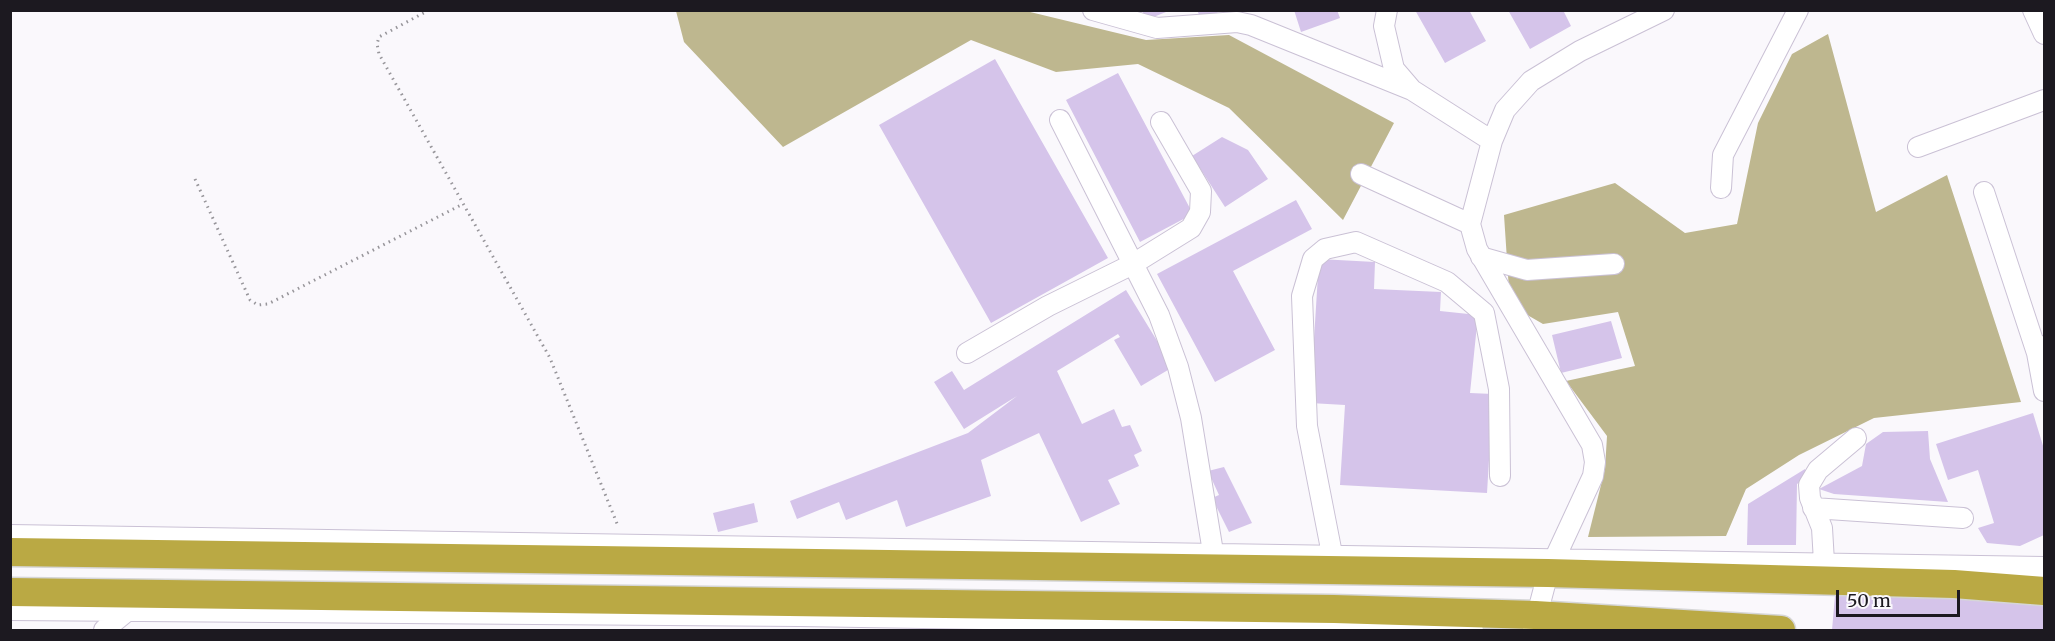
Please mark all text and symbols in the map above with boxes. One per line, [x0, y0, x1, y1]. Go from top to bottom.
scale bar [1839, 578, 1964, 616]
text: 50 m [1847, 589, 1891, 612]

